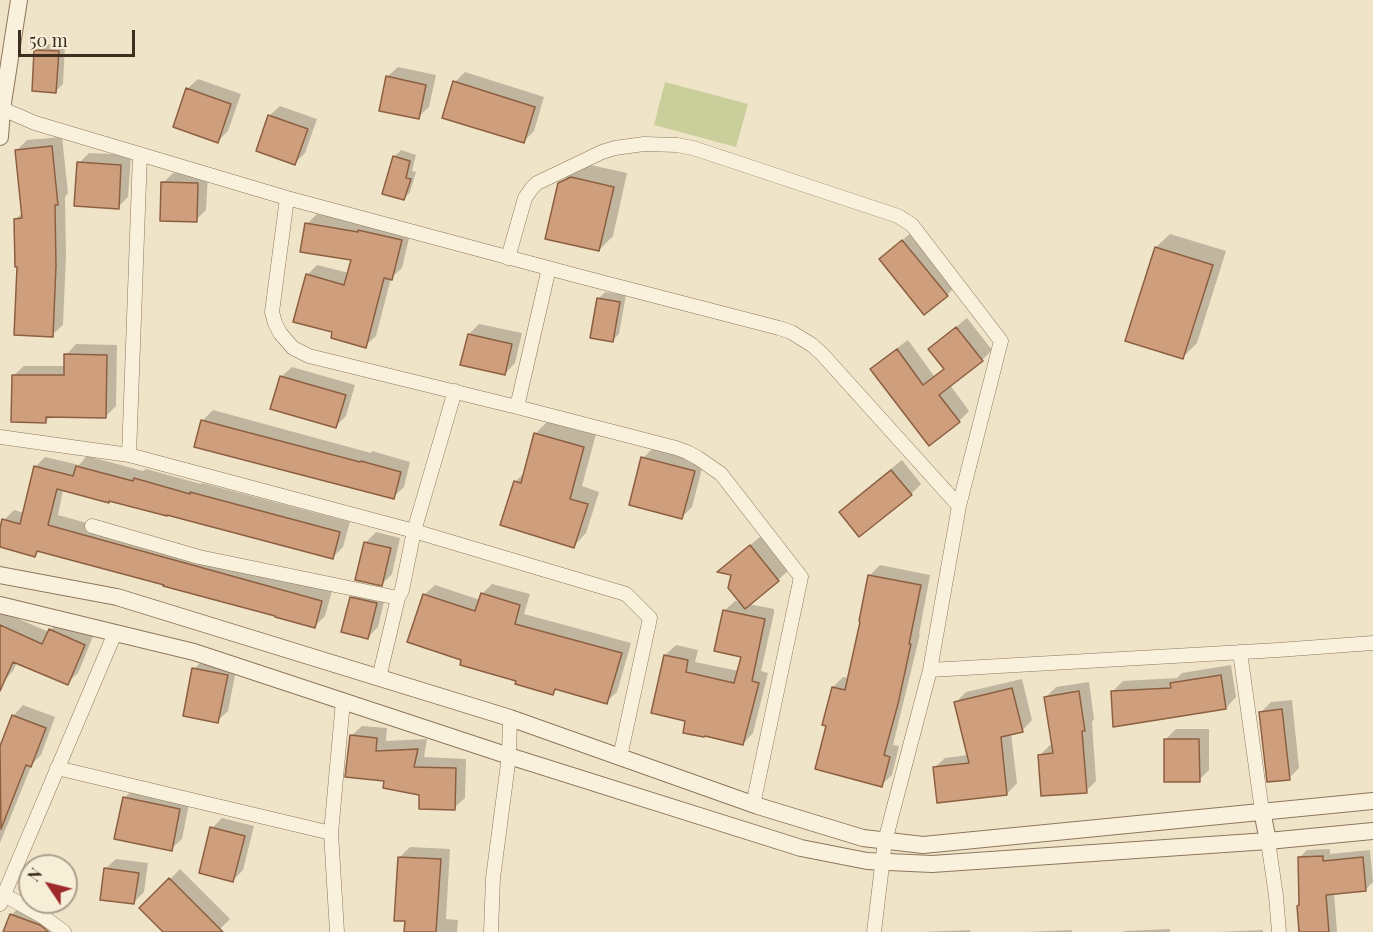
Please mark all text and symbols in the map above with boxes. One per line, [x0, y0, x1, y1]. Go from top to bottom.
scale bar [21, 18, 138, 56]
text: 50 m [29, 28, 68, 52]
north arrow [18, 854, 78, 914]
text: N [23, 864, 46, 885]

